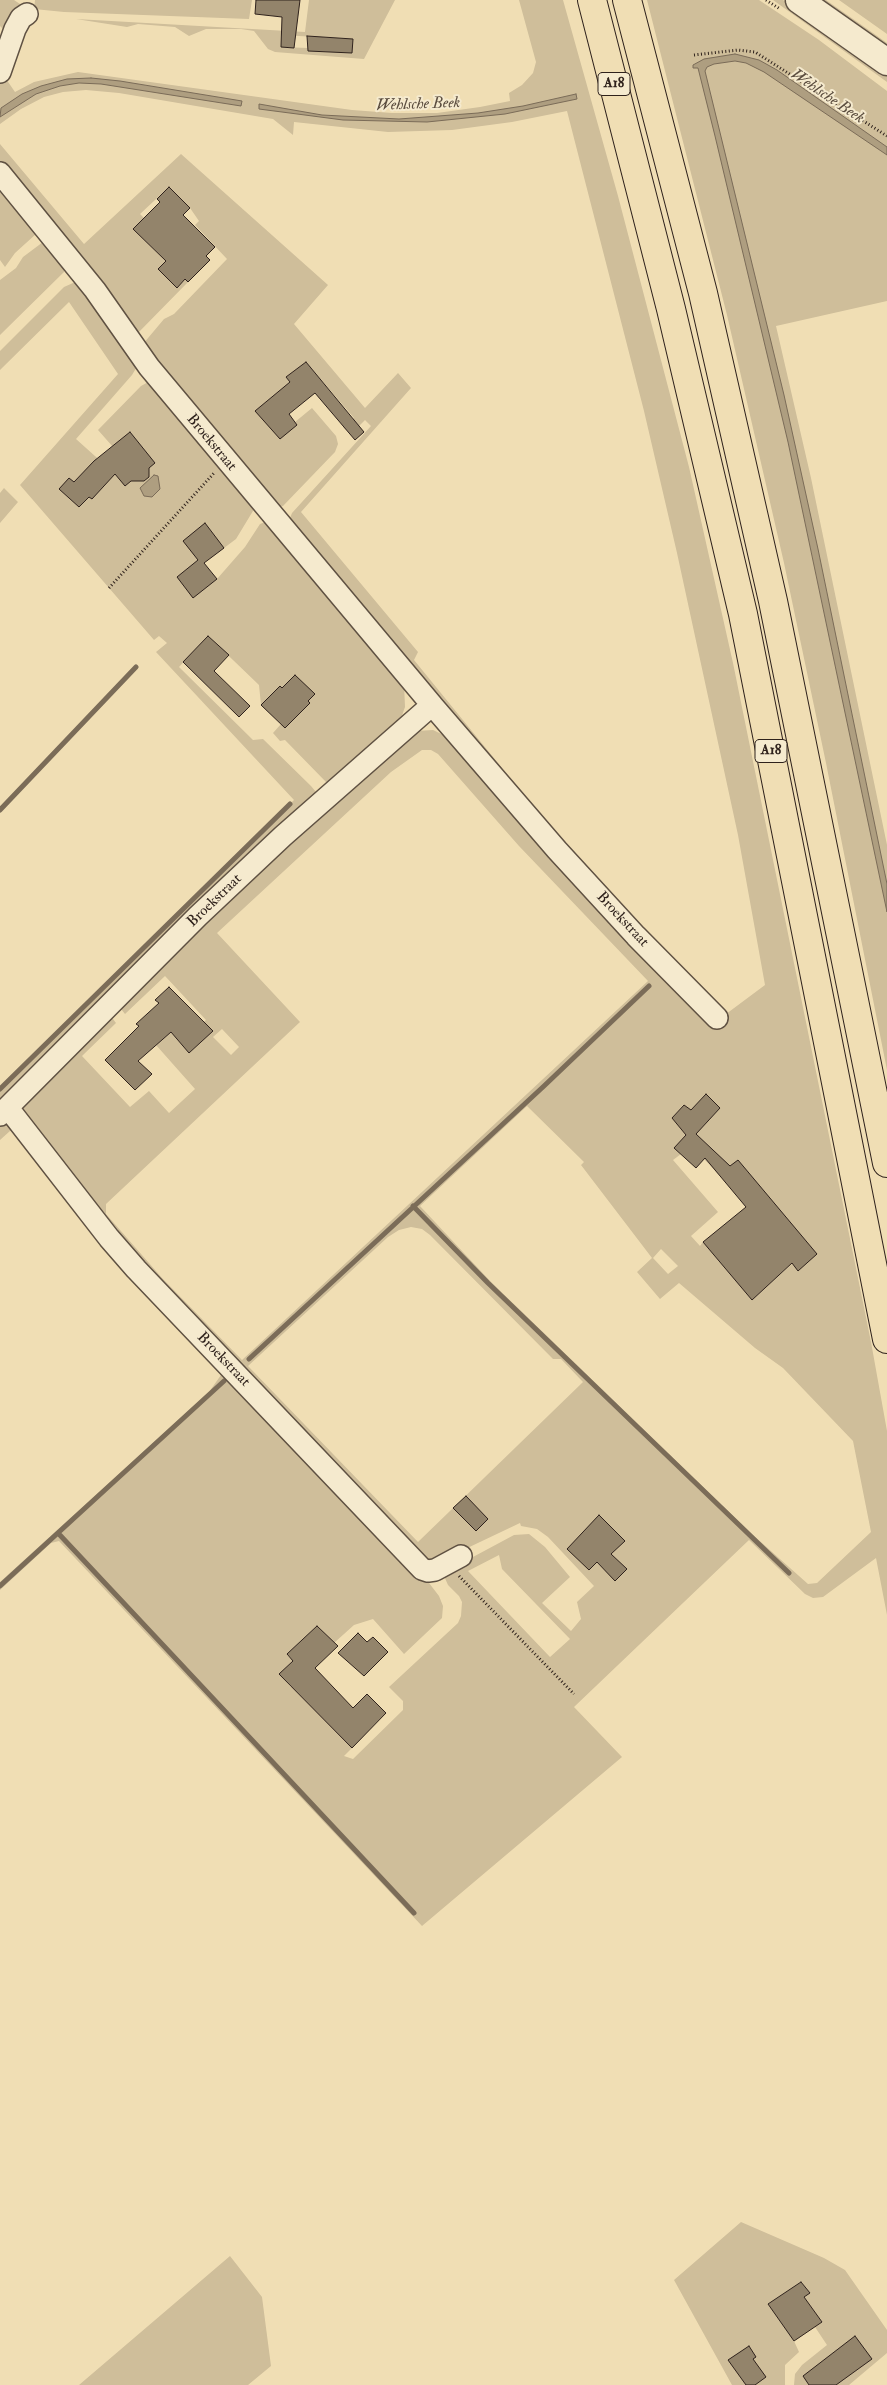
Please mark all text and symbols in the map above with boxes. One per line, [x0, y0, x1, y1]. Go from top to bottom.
water label: Wehlsche Beek [787, 65, 867, 129]
road number: A18 [598, 72, 630, 96]
water label: Wehlsche Beek [375, 94, 461, 116]
street label: Broekstraat [182, 411, 240, 475]
road number: A18 [755, 739, 787, 762]
street label: Broekstraat [184, 871, 246, 931]
street label: Broekstraat [592, 889, 652, 951]
street label: Broekstraat [193, 1329, 253, 1391]

